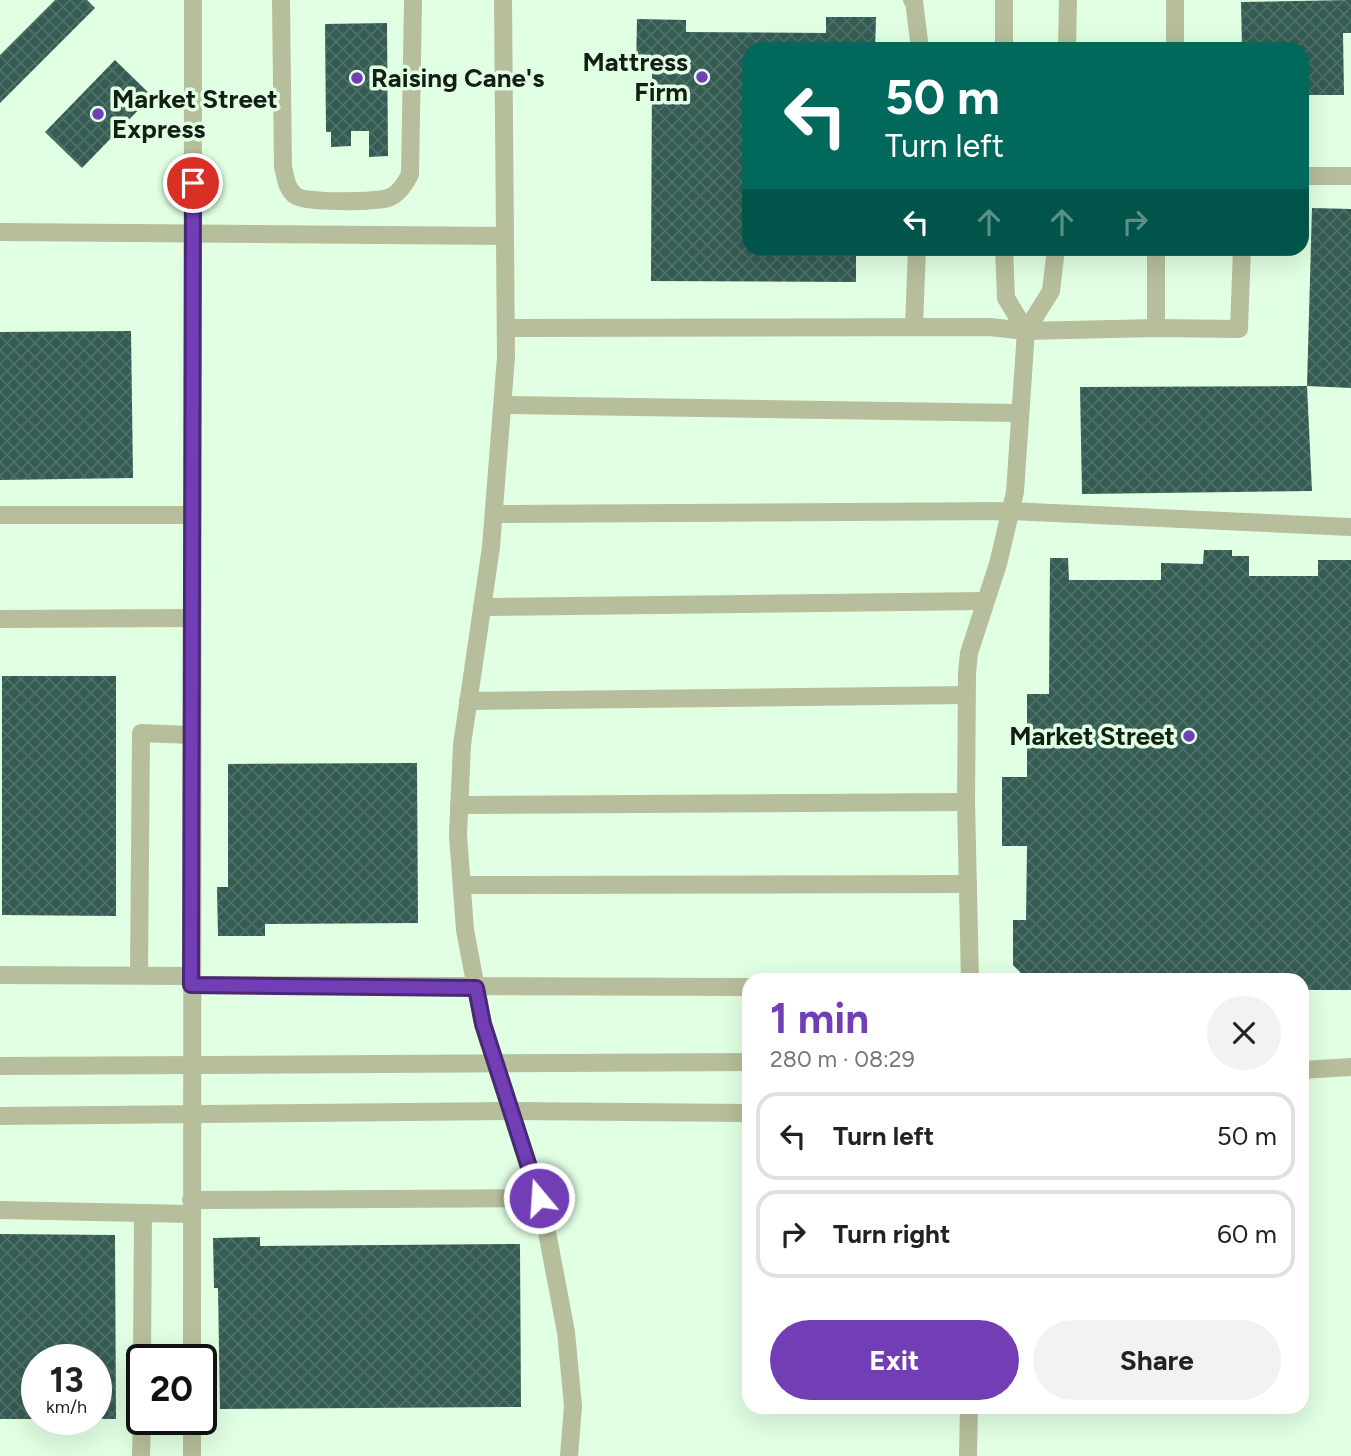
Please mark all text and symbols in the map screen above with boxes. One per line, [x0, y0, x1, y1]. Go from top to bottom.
place label: Mattress Firm [582, 46, 688, 108]
place label: Raising Cane's [371, 62, 544, 94]
text: 50 m [885, 67, 1000, 126]
marker: Mattress Firm [694, 69, 710, 85]
marker: Raising Cane's [349, 70, 365, 86]
icon: left [770, 70, 861, 161]
place label: Market Street Express [112, 83, 278, 145]
marker: Market Street Express [90, 106, 106, 122]
text: Turn left [885, 127, 1004, 165]
pin [163, 153, 223, 213]
icon: arrive [174, 164, 212, 202]
icon: left [897, 203, 935, 241]
icon: ahead [970, 203, 1008, 241]
icon: ahead [1043, 203, 1081, 241]
icon: right [1116, 203, 1154, 241]
place label: Market Street [1009, 720, 1175, 752]
marker: Market Street [1181, 728, 1197, 744]
text: 1 min [770, 993, 869, 1044]
button: close [1207, 996, 1281, 1070]
text: 280 m · 08:29 [770, 1045, 915, 1073]
icon: left [774, 1117, 812, 1155]
text: Turn left [833, 1120, 934, 1152]
text: 50 m [1217, 1120, 1277, 1152]
position arrow [502, 1161, 576, 1235]
icon: right [774, 1215, 812, 1253]
text: Turn right [833, 1218, 950, 1250]
text: 60 m [1217, 1218, 1277, 1250]
button: Exit [770, 1320, 1019, 1400]
button: Share [1033, 1320, 1281, 1400]
speed limit sign: 20 [126, 1344, 217, 1435]
text: 13 [49, 1359, 84, 1401]
text: km/h [46, 1396, 87, 1418]

